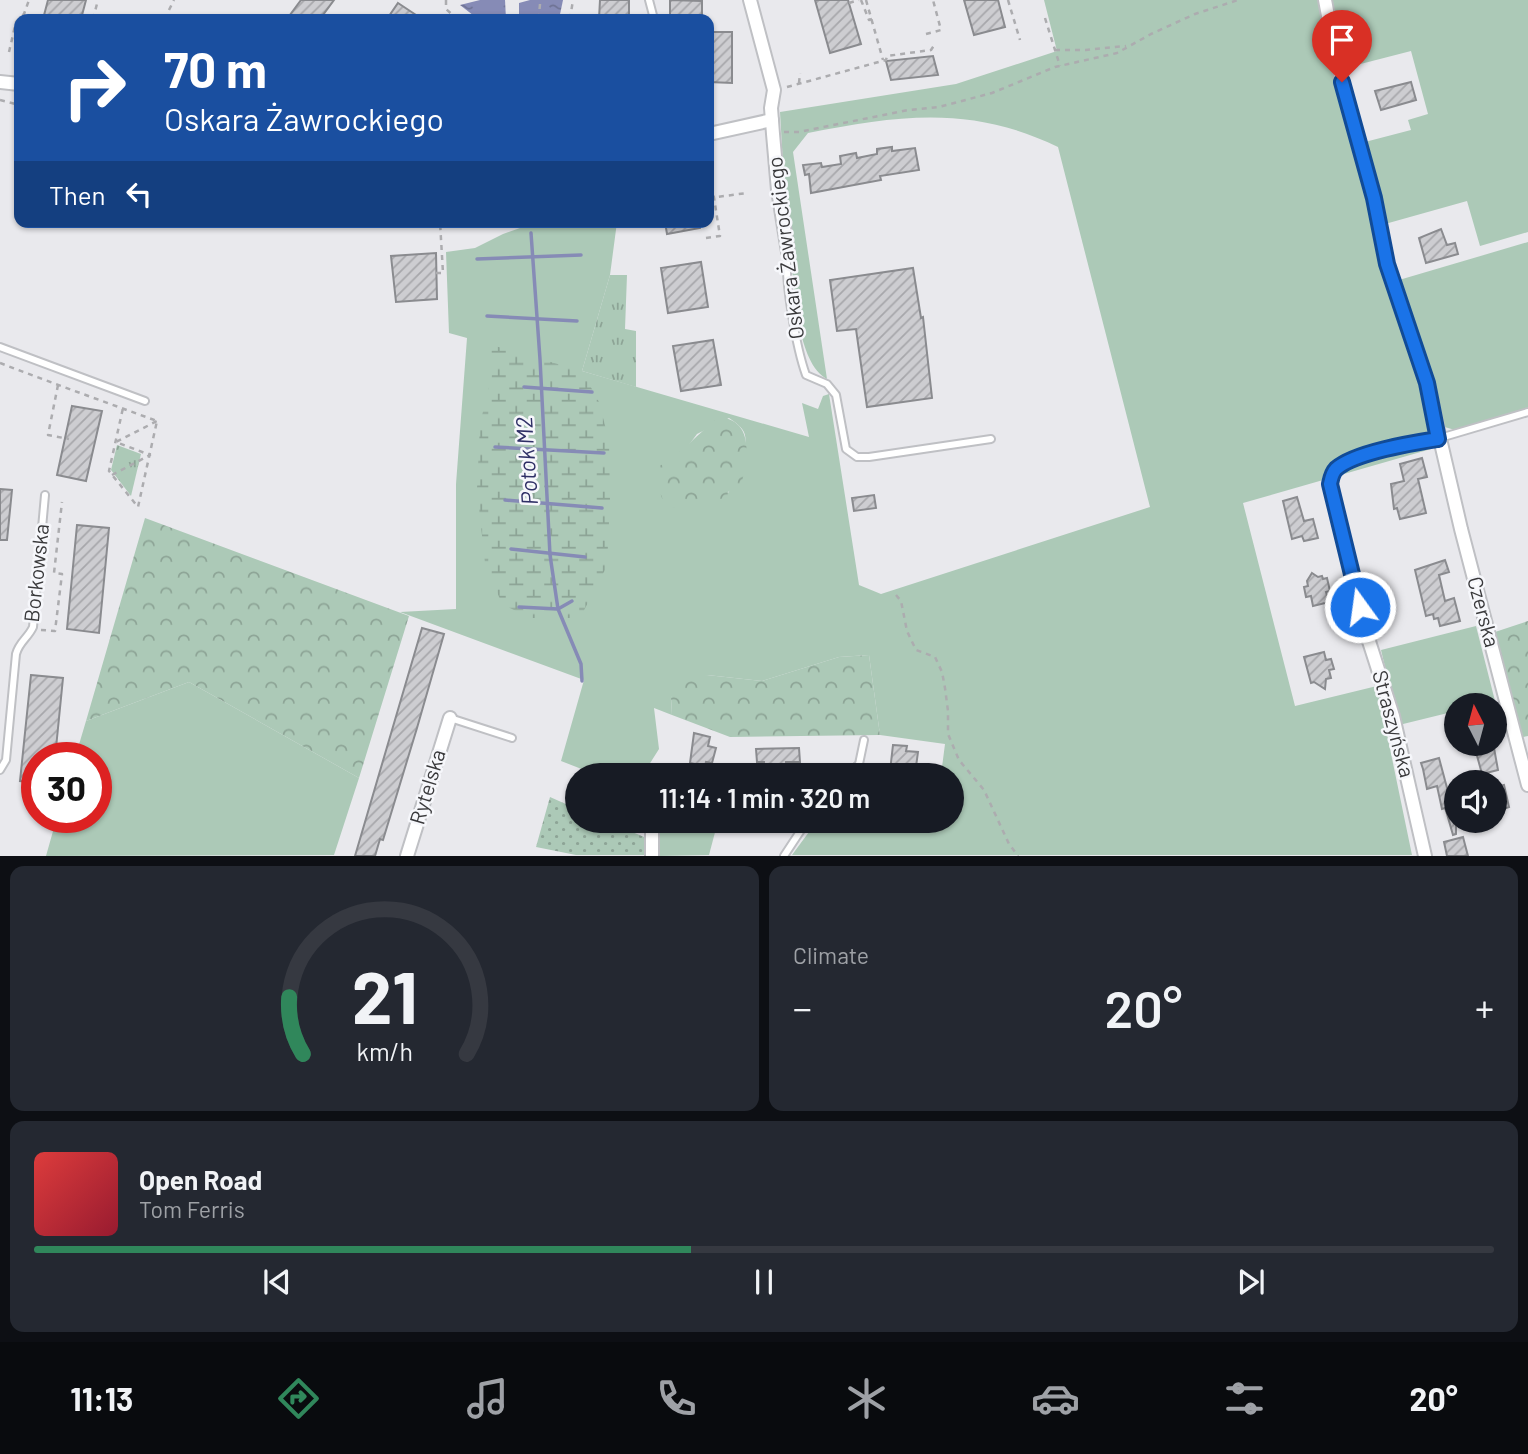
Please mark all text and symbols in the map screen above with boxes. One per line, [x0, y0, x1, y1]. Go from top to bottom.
pin [1312, 10, 1372, 82]
icon: arrive [1323, 21, 1361, 59]
text: 70 m [164, 39, 267, 98]
icon: right [49, 42, 140, 133]
text: Oskara Żawrockiego [164, 99, 444, 137]
street label: Oskara Żawrockiego [761, 156, 808, 341]
icon: left [120, 175, 158, 213]
text: Then [49, 179, 106, 210]
water label: Potok M2 [509, 416, 543, 506]
street label: Borkowska [18, 522, 53, 623]
position arrow [1323, 570, 1397, 644]
street label: Czerska [1463, 574, 1506, 650]
street label: Straszyńska [1368, 667, 1421, 780]
north arrow [1444, 693, 1507, 756]
map controls [1444, 693, 1507, 833]
speed limit sign: 30 [21, 742, 112, 833]
street label: Rytelska [403, 746, 450, 827]
button: sound [1444, 770, 1507, 833]
text: 11:14 · 1 min · 320 m [659, 782, 870, 813]
text: Climate [793, 941, 869, 969]
text: 21 [351, 952, 418, 1040]
text: 20° [1105, 976, 1182, 1038]
text: − [793, 984, 812, 1030]
text: + [1475, 984, 1494, 1030]
text: km/h [356, 1036, 413, 1066]
text: Open Road [139, 1164, 262, 1195]
text: Tom Ferris [139, 1195, 245, 1223]
icon: previous [258, 1263, 296, 1301]
icon: pause [745, 1263, 783, 1301]
icon: next [1232, 1263, 1270, 1301]
icon: directions [274, 1374, 323, 1423]
icon: music [463, 1374, 512, 1423]
icon: phone [652, 1374, 701, 1423]
icon: climate [842, 1374, 891, 1423]
icon: car [1031, 1374, 1080, 1423]
icon: filters [1220, 1374, 1269, 1423]
text: 11:13 [70, 1379, 133, 1417]
text: 20° [1410, 1379, 1458, 1417]

